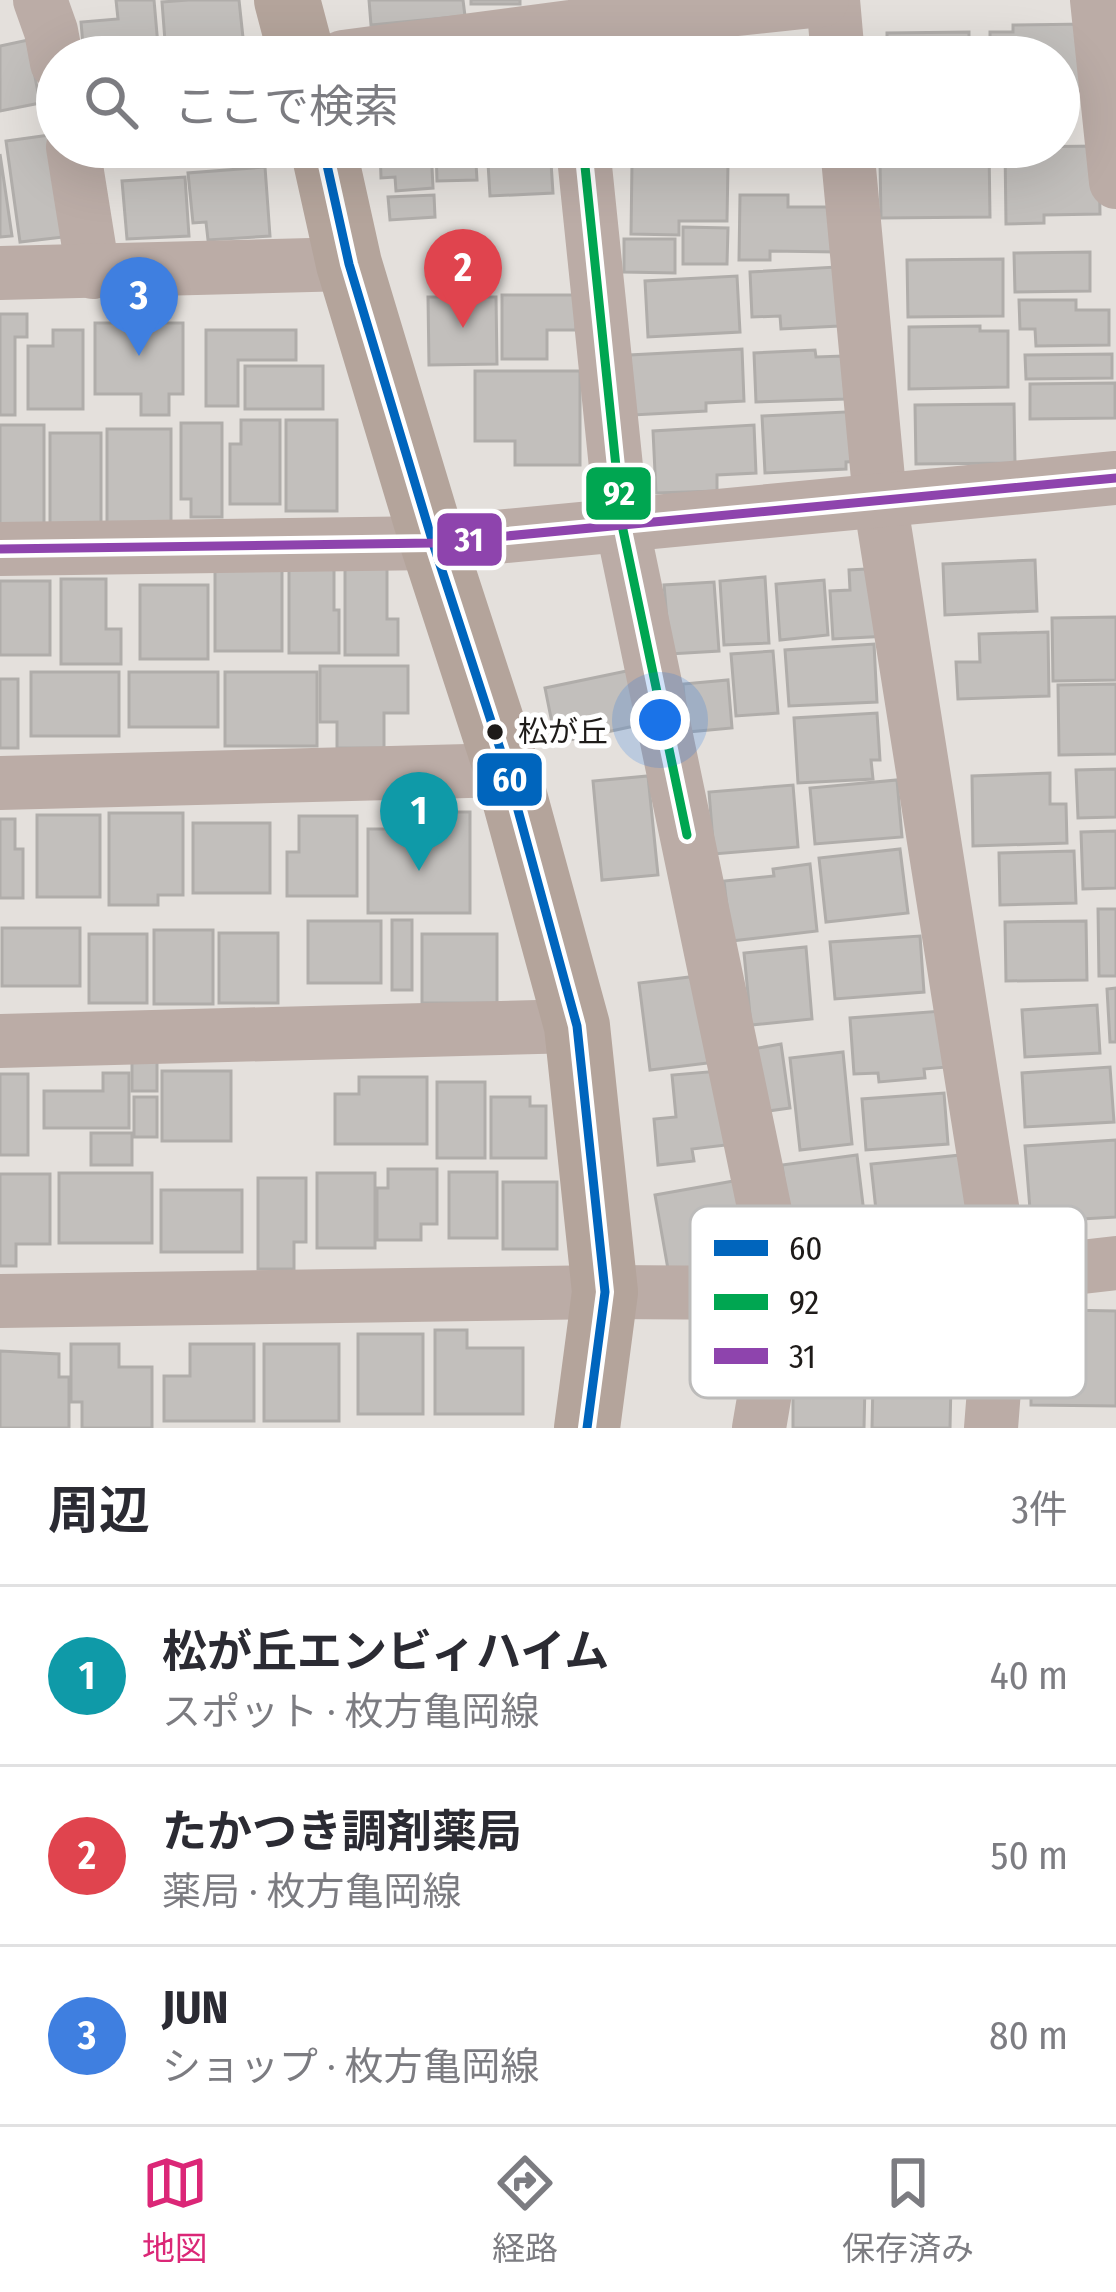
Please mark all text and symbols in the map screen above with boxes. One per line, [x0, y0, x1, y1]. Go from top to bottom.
search box [36, 36, 1080, 168]
icon: search [78, 69, 144, 135]
text: ここで検索 [174, 80, 399, 134]
pin: 2 [424, 229, 502, 328]
pin: 3 [100, 257, 178, 356]
line badge: 92 [584, 465, 653, 522]
text: 92 [603, 474, 635, 514]
line badge: 31 [435, 511, 504, 568]
text: 31 [454, 520, 483, 560]
your location [630, 690, 690, 750]
place label: 松が丘 [518, 714, 608, 750]
marker: 松が丘 [484, 721, 506, 743]
line badge: 60 [475, 751, 544, 808]
text: 60 [492, 760, 528, 800]
pin: 1 [380, 772, 458, 871]
legend [690, 1206, 1086, 1398]
text: 60 [789, 1229, 823, 1269]
text: 92 [789, 1283, 819, 1323]
text: 31 [789, 1337, 816, 1377]
text: 周辺 [48, 1480, 150, 1542]
text: 3件 [1011, 1487, 1068, 1533]
text: 松が丘エンビィハイム [162, 1625, 609, 1679]
text: 1 [79, 1653, 95, 1699]
text: 40 m [990, 1653, 1068, 1699]
text: スポット · 枚方亀岡線 [162, 1689, 540, 1735]
text: たかつき調剤薬局 [162, 1805, 522, 1859]
text: 2 [78, 1833, 96, 1879]
text: 50 m [991, 1833, 1068, 1879]
text: 薬局 · 枚方亀岡線 [162, 1869, 462, 1915]
text: JUN [162, 1981, 228, 2035]
text: 3 [78, 2013, 96, 2059]
text: 80 m [989, 2013, 1068, 2059]
text: ショップ · 枚方亀岡線 [162, 2044, 540, 2090]
tab: 地図 [142, 2150, 208, 2270]
tab: 経路 [492, 2150, 558, 2270]
tab: 保存済み [842, 2150, 974, 2270]

